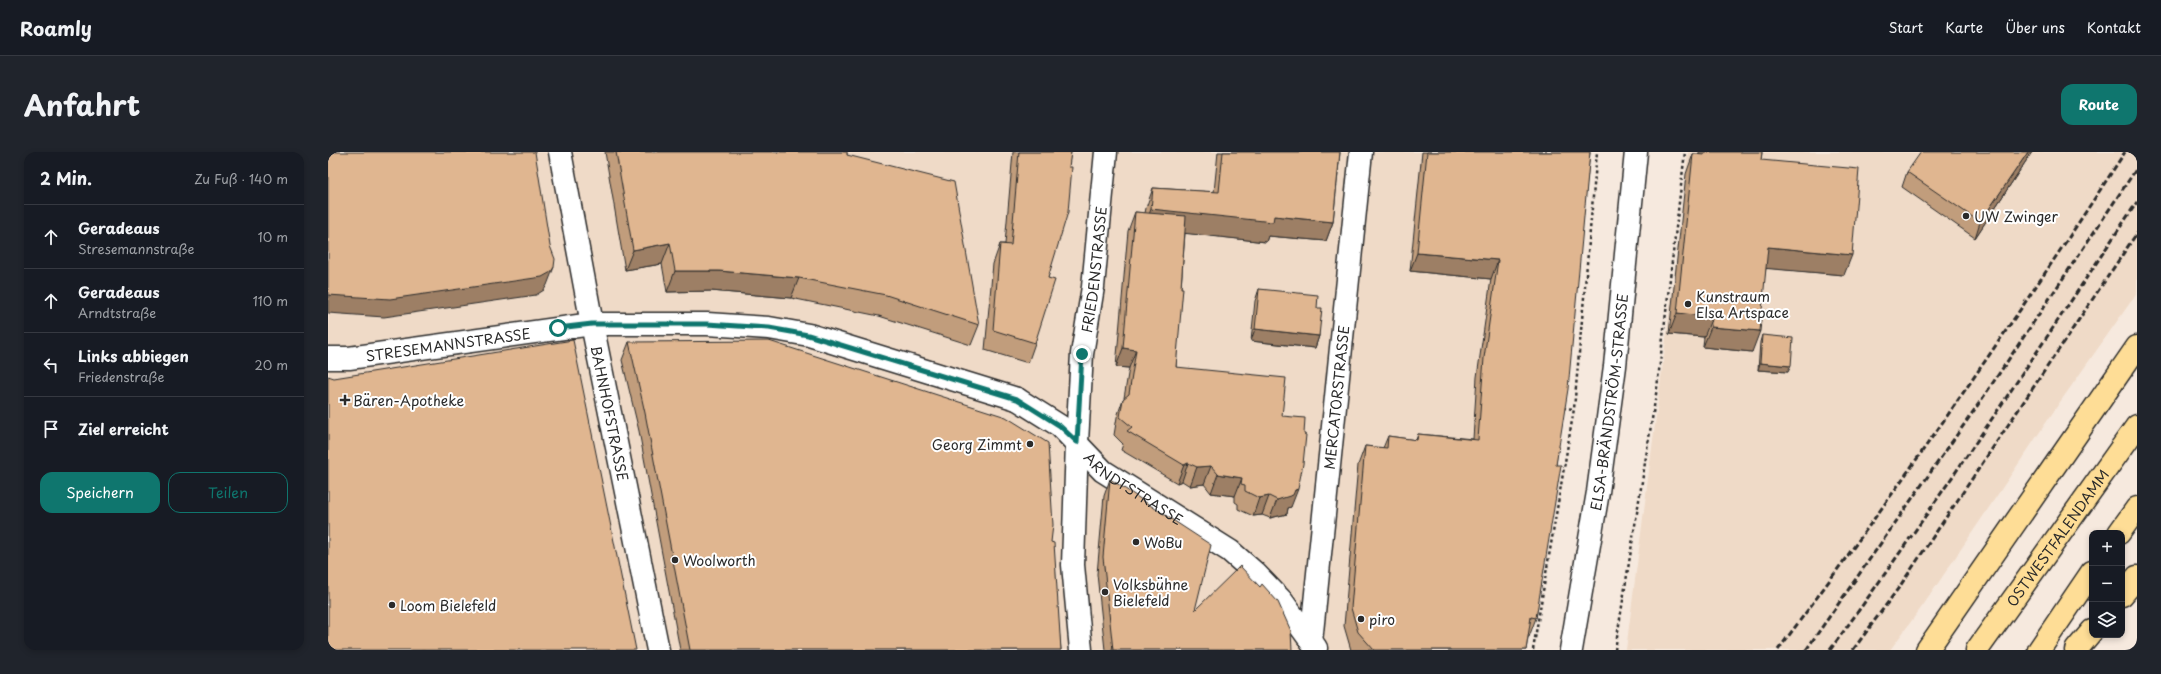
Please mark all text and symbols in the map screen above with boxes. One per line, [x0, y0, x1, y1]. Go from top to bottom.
text: Roamly [20, 14, 92, 42]
text: Start [1888, 17, 1923, 38]
text: Karte [1945, 17, 1983, 38]
text: Über uns [2005, 17, 2065, 38]
text: Kontakt [2087, 17, 2141, 38]
text: Anfahrt [24, 83, 140, 126]
button: Route [2061, 84, 2137, 125]
text: 2 Min. [40, 165, 92, 191]
text: Zu Fuß · 140 m [194, 169, 288, 188]
street label: FRIEDENSTRASSE [1075, 205, 1111, 334]
place label: UW Zwinger [1974, 206, 2059, 227]
marker: UW Zwinger [1961, 211, 1971, 221]
text: Geradeaus [78, 216, 160, 239]
icon: ahead [40, 226, 62, 248]
text: 10 m [258, 227, 288, 246]
text: Stresemannstraße [78, 239, 194, 258]
text: Geradeaus [78, 280, 160, 303]
place label: Kunstraum Elsa Artspace [1696, 286, 1789, 323]
icon: ahead [40, 290, 62, 312]
text: 110 m [253, 291, 288, 310]
street label: ELSA-BRÄNDSTRÖM-STRASSE [1584, 292, 1633, 512]
marker: Kunstraum Elsa Artspace [1683, 299, 1693, 309]
text: Arndtstraße [78, 303, 156, 322]
route start [549, 319, 567, 337]
street label: STRESEMANNSTRASSE [364, 322, 532, 366]
street label: MERCATORSTRASSE [1318, 324, 1354, 471]
street label: BAHNHOFSTRASSE [586, 343, 634, 483]
text: Links abbiegen [78, 344, 189, 367]
route end [1073, 345, 1091, 363]
icon: left [40, 354, 62, 376]
text: 20 m [254, 355, 288, 374]
text: Friedenstraße [78, 367, 164, 386]
place label: Bären-Apotheke [353, 390, 464, 411]
marker: Bären-Apotheke [340, 395, 350, 405]
text: Ziel erreicht [78, 417, 169, 440]
icon: arrive [40, 418, 62, 440]
place label: Georg Zimmt [932, 434, 1022, 455]
marker: Georg Zimmt [1025, 439, 1035, 449]
street label: ARNDTSTRASSE [1079, 447, 1187, 530]
street label: OSTWESTFALENDAMM [2001, 465, 2113, 611]
button: Speichern [40, 472, 160, 513]
button: Teilen [168, 472, 288, 513]
map controls [2089, 530, 2125, 638]
button: + [2089, 530, 2125, 566]
place label: WoBu [1144, 532, 1182, 553]
marker: WoBu [1131, 537, 1141, 547]
place label: Woolworth [683, 550, 756, 571]
marker: Woolworth [670, 555, 680, 565]
button: − [2089, 566, 2125, 602]
place label: Volksbühne Bielefeld [1113, 574, 1189, 611]
marker: Volksbühne Bielefeld [1100, 587, 1110, 597]
place label: Loom Bielefeld [400, 595, 496, 616]
marker: Loom Bielefeld [387, 600, 397, 610]
button: layers [2089, 602, 2125, 638]
place label: piro [1369, 609, 1395, 630]
marker: piro [1356, 614, 1366, 624]

